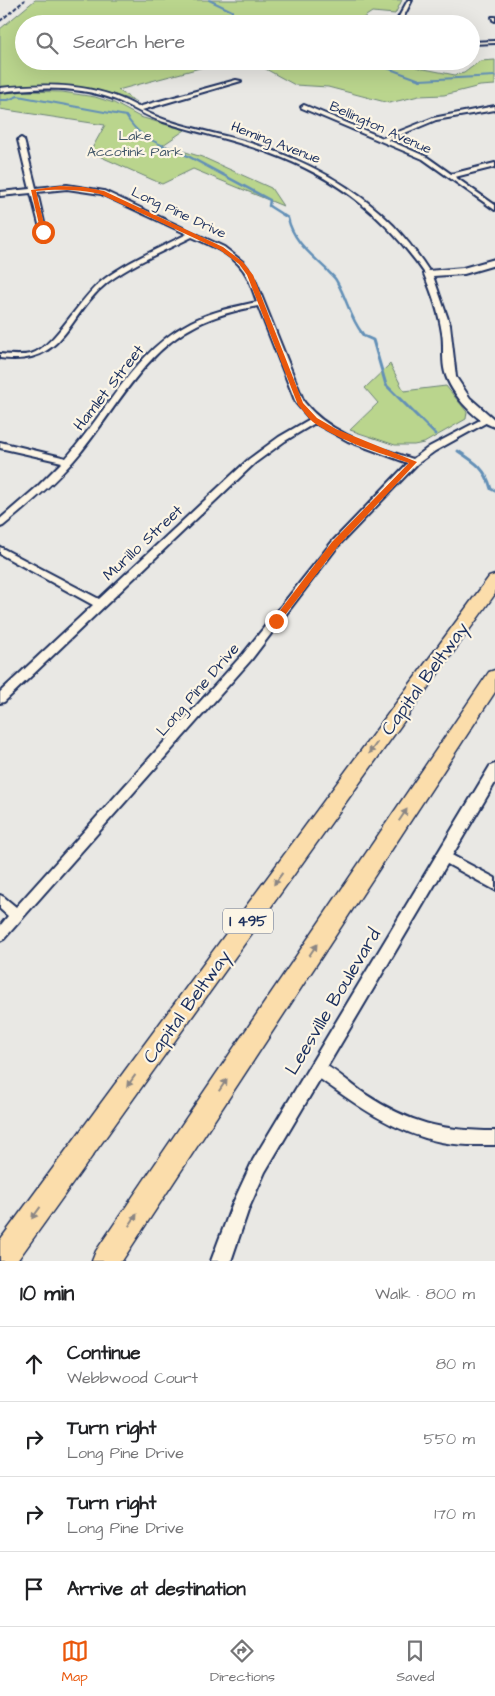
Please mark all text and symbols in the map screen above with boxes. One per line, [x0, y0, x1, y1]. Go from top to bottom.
search box [15, 15, 480, 70]
icon: search [33, 29, 61, 57]
text: Search here [73, 29, 185, 56]
street label: Bellington Avenue [326, 96, 435, 160]
street label: Heming Avenue [228, 117, 324, 169]
park label: Lake Accotink Park [87, 126, 183, 162]
street label: Long Pine Drive [128, 182, 230, 244]
route start [32, 221, 55, 244]
street label: Hamlet Street [68, 340, 150, 435]
street label: Murillo Street [98, 499, 188, 586]
route end [265, 610, 288, 633]
street label: Capital Beltway [375, 616, 477, 742]
street label: Long Pine Drive [151, 638, 245, 742]
one-way arrow [368, 741, 379, 754]
one-way arrow [399, 808, 408, 821]
one-way arrow [273, 872, 283, 886]
road number: I 495 [223, 908, 273, 934]
street label: Leesville Boulevard [279, 923, 388, 1080]
one-way arrow [308, 943, 318, 957]
street label: Capital Beltway [137, 944, 239, 1070]
one-way arrow [126, 1075, 136, 1088]
one-way arrow [218, 1078, 228, 1092]
one-way arrow [30, 1206, 41, 1219]
one-way arrow [128, 1214, 138, 1227]
text: 10 min [20, 1279, 74, 1308]
text: Walk · 800 m [375, 1283, 475, 1305]
text: Continue [67, 1340, 141, 1367]
icon: ahead [20, 1350, 48, 1378]
text: 80 m [436, 1353, 475, 1375]
text: Webbwood Court [67, 1367, 198, 1389]
text: Turn right [67, 1415, 156, 1442]
icon: right [20, 1425, 48, 1453]
text: 550 m [423, 1428, 475, 1450]
text: Long Pine Drive [67, 1442, 184, 1464]
text: Turn right [67, 1490, 156, 1517]
icon: right [20, 1500, 48, 1528]
text: 170 m [434, 1503, 475, 1525]
text: Long Pine Drive [67, 1517, 184, 1539]
icon: arrive [20, 1575, 48, 1603]
text: Arrive at destination [67, 1576, 246, 1603]
tab: Map [61, 1637, 89, 1687]
tab: Directions [210, 1637, 275, 1687]
tab: Saved [396, 1637, 434, 1687]

